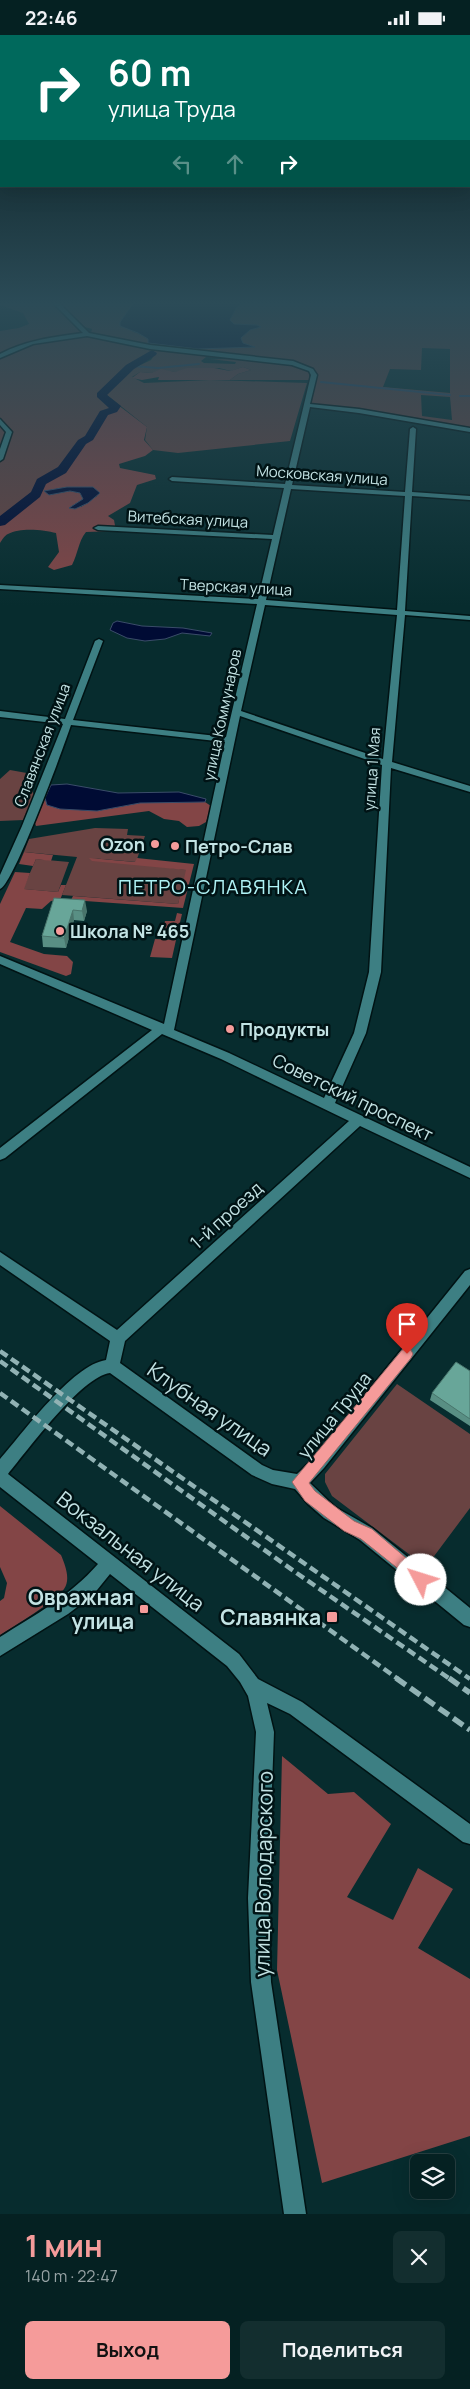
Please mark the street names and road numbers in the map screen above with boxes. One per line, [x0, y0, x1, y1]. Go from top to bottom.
street label: Московская улица [256, 460, 388, 490]
street label: Витебская улица [127, 505, 249, 533]
street label: Тверская улица [179, 574, 293, 600]
street label: улица Коммунаров [198, 647, 246, 783]
street label: Славянская улица [9, 680, 75, 810]
street label: улица 1 Мая [359, 727, 385, 811]
street label: Советский проспект [269, 1048, 437, 1146]
street label: 1-й проезд [185, 1176, 268, 1254]
street label: Клубная улица [142, 1356, 278, 1462]
street label: улица Труда [292, 1367, 376, 1463]
street label: Вокзальная улица [51, 1484, 211, 1618]
street label: улица Володарского [247, 1771, 279, 1977]

